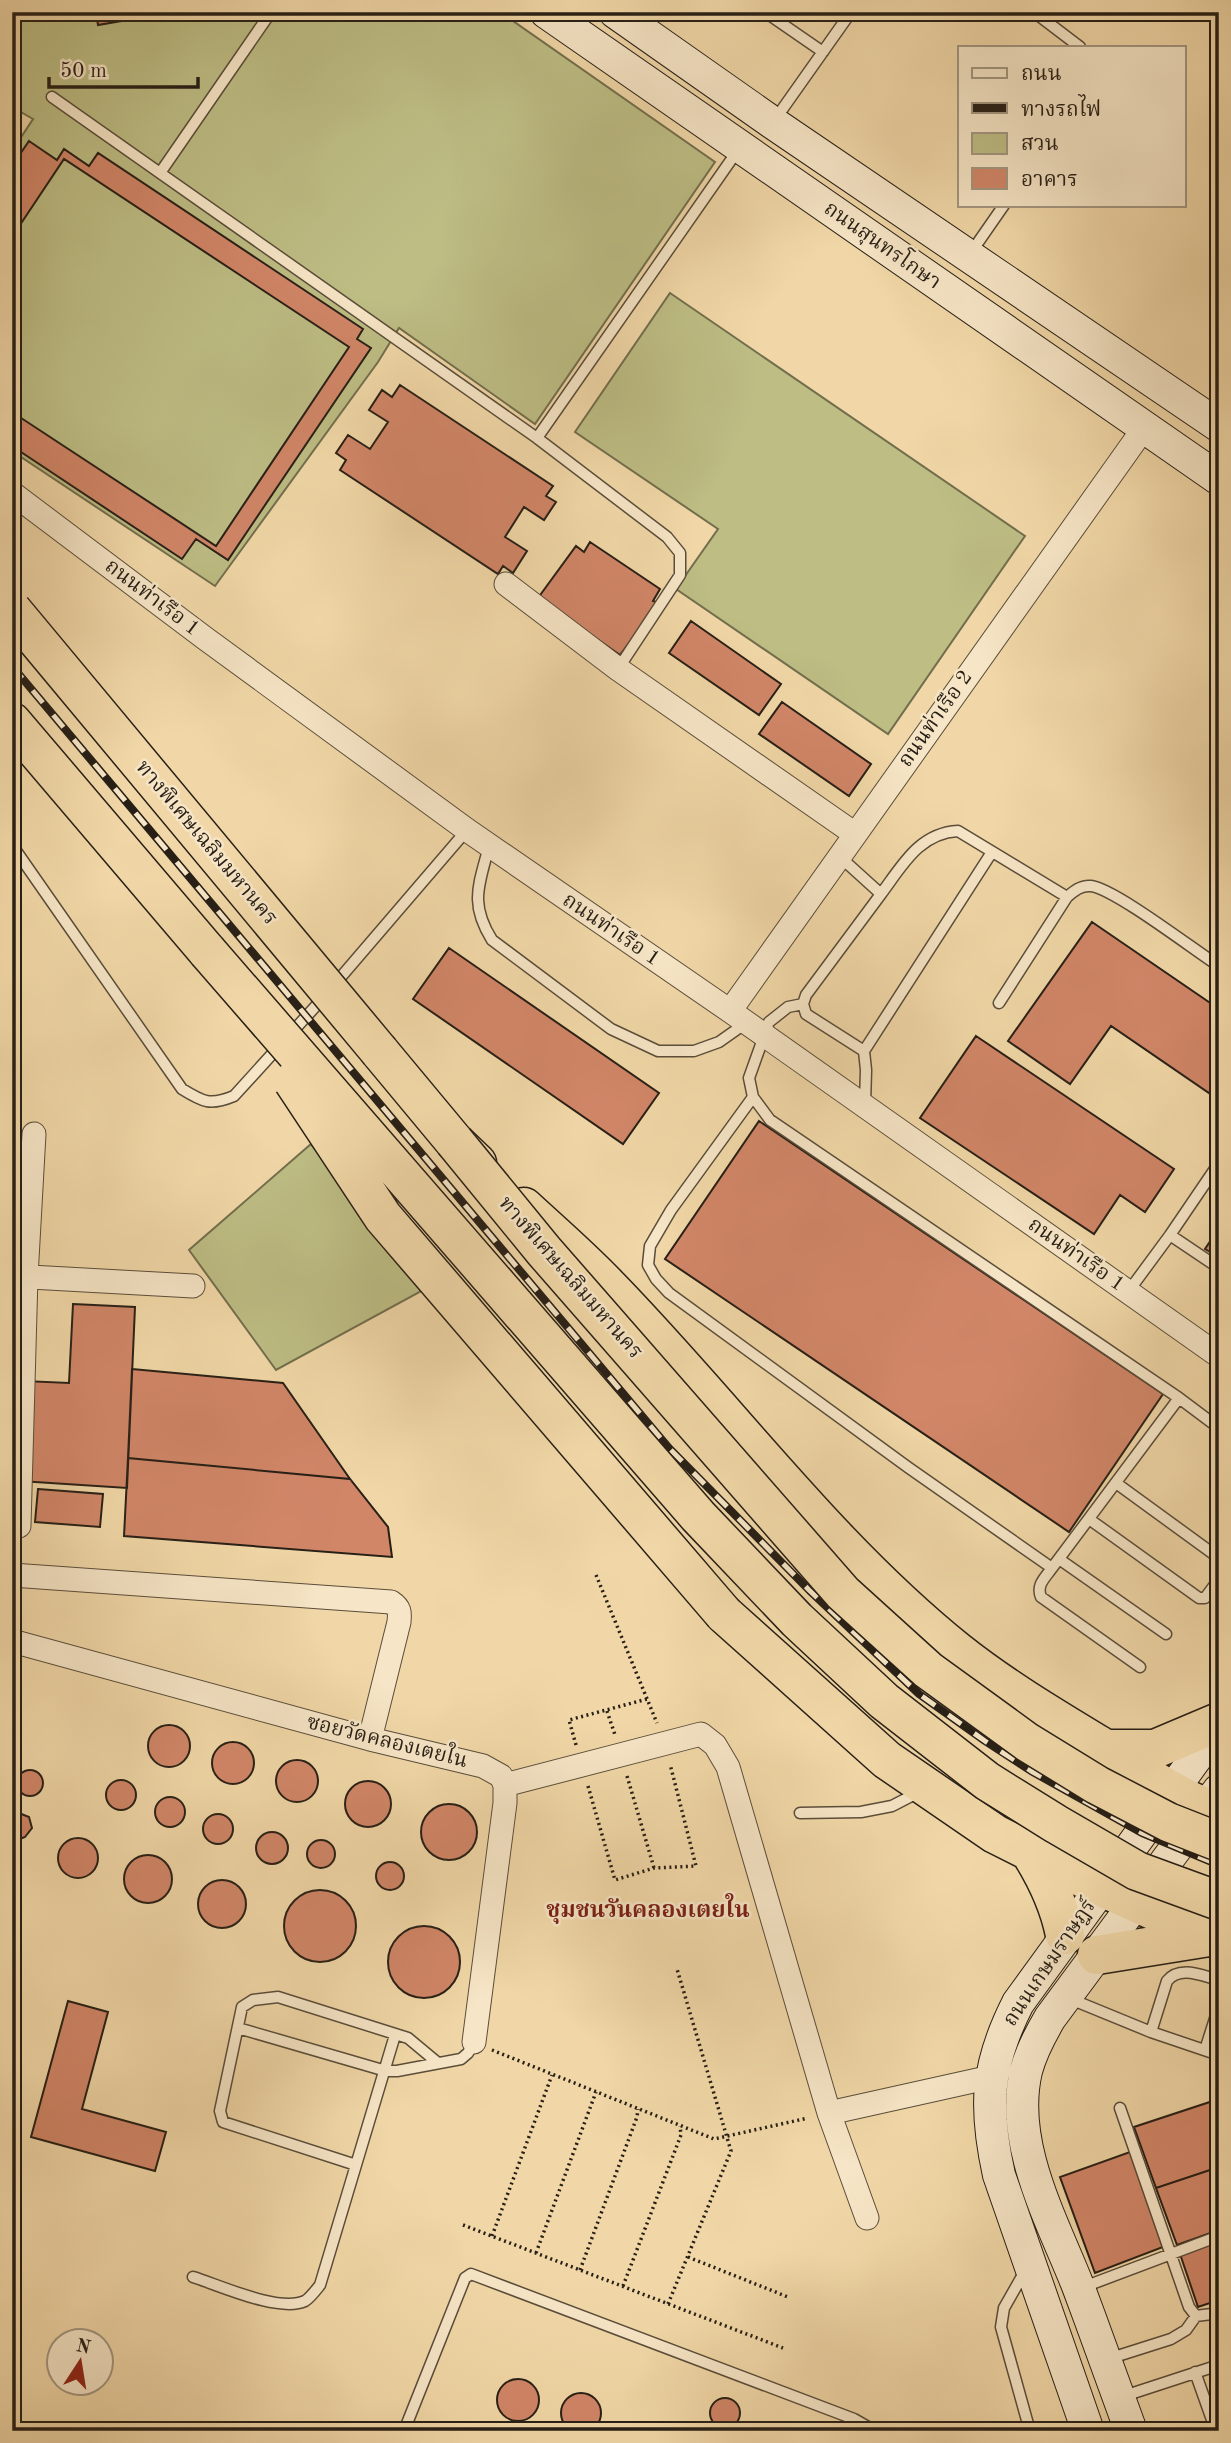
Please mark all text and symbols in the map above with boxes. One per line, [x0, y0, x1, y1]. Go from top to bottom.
scale bar [49, 46, 198, 90]
legend [958, 46, 1186, 206]
text: 50 m [60, 61, 107, 82]
text: ถนน [1021, 64, 1062, 85]
text: ทางรถไฟ [1021, 94, 1101, 121]
text: สวน [1021, 134, 1059, 155]
text: อาคาร [1021, 170, 1078, 191]
street label: ถนนสุนทรโกษา [819, 193, 948, 296]
street label: ถนนท่าเรือ 1 [101, 553, 205, 640]
street label: ถนนท่าเรือ 2 [893, 665, 977, 771]
street label: ทางพิเศษเฉลิมมหานคร [131, 756, 282, 929]
street label: ถนนท่าเรือ 1 [559, 887, 665, 970]
street label: ทางพิเศษเฉลิมมหานคร [494, 1192, 647, 1363]
street label: ถนนท่าเรือ 1 [1024, 1212, 1130, 1296]
street label: ซอยวัดคลองเตยใน [304, 1706, 471, 1772]
district label: ชุมชนวันคลองเตยใน [546, 1893, 750, 1924]
street label: ถนนเกษมราษฎร์ [997, 1893, 1101, 2030]
north arrow [46, 2328, 116, 2398]
text: N [74, 2337, 93, 2359]

